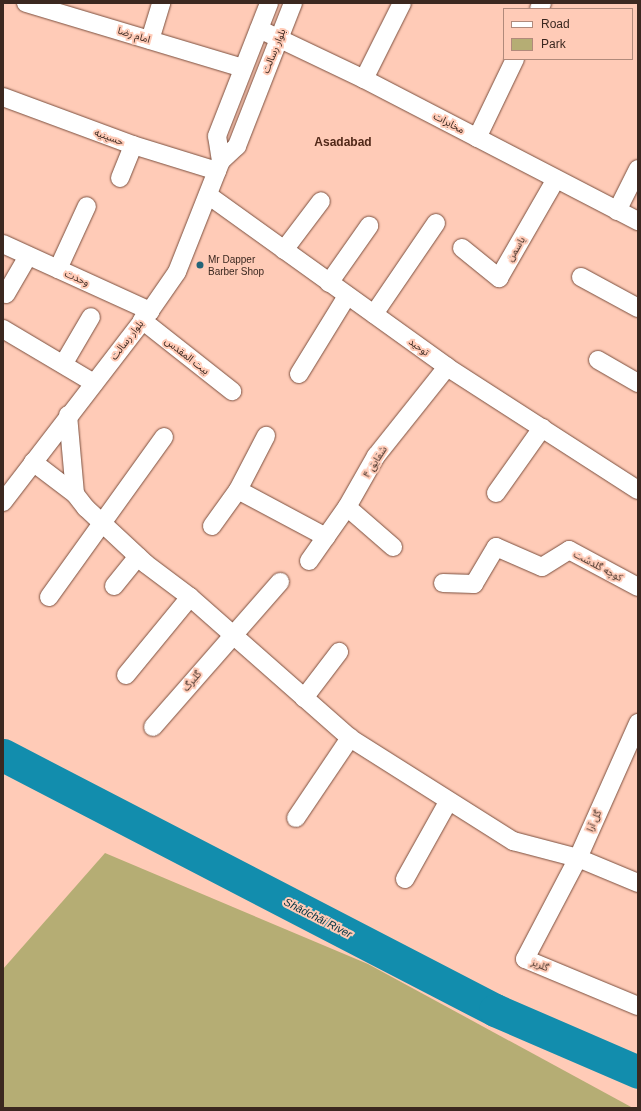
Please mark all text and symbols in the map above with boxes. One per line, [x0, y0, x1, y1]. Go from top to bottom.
legend [503, 8, 633, 60]
text: Road [541, 17, 570, 31]
street label: امام رضا [116, 24, 152, 46]
street label: بلوار رسالت [260, 27, 288, 75]
text: Park [541, 37, 566, 51]
street label: مخابرات [432, 110, 466, 136]
street label: حسینیه [93, 126, 125, 148]
district label: Asadabad [314, 136, 372, 150]
street label: یاسمن [504, 234, 528, 264]
place label: Mr Dapper Barber Shop [208, 253, 264, 276]
marker: Mr Dapper Barber Shop [195, 260, 205, 270]
street label: وحدت [63, 267, 91, 289]
street label: بلوار رسالت [108, 318, 146, 362]
street label: بیت المقدس [162, 335, 212, 377]
street label: توحید [406, 335, 432, 359]
street label: شقایق ۴ [360, 444, 390, 480]
street label: کوچه گلدشت [572, 548, 624, 584]
street label: گلبرگ [180, 668, 204, 694]
street label: گل آرا [584, 808, 604, 834]
water label: Shādchāi River [282, 895, 354, 941]
street label: گلریز [529, 956, 551, 974]

